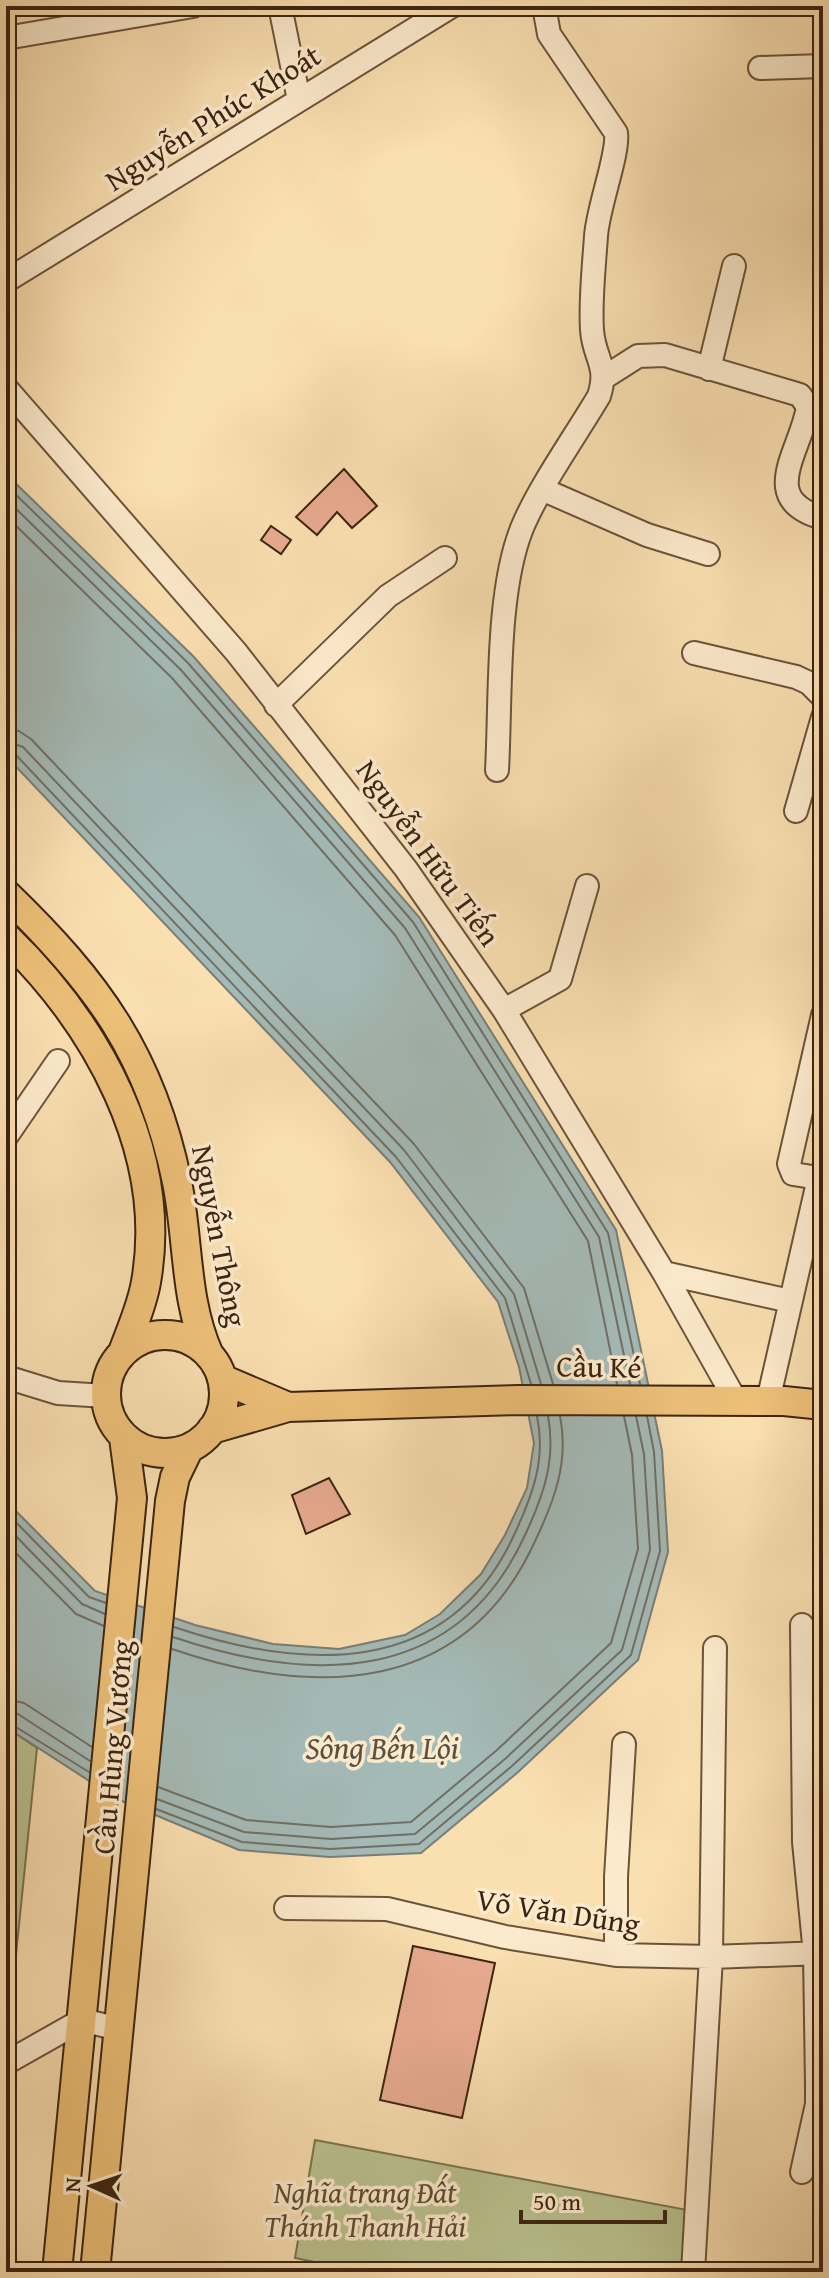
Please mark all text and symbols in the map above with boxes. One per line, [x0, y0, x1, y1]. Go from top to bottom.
street label: Nguyễn Phúc Khoát [96, 33, 329, 201]
street label: Nguyễn Hữu Tiến [346, 750, 512, 955]
street label: Nguyễn Thông [181, 1141, 259, 1330]
street label: Cầu Ké [556, 1343, 642, 1389]
street label: Cầu Hùng Vương [81, 1638, 143, 1856]
water label: Sông Bến Lội [305, 1724, 459, 1771]
street label: Võ Văn Dũng [473, 1876, 643, 1946]
north arrow [52, 2146, 132, 2226]
park label: Nghĩa trang Đất Thánh Thanh Hải [264, 2170, 466, 2248]
scale bar [521, 2174, 665, 2224]
text: N [56, 2176, 88, 2193]
text: 50 m [533, 2184, 581, 2219]

